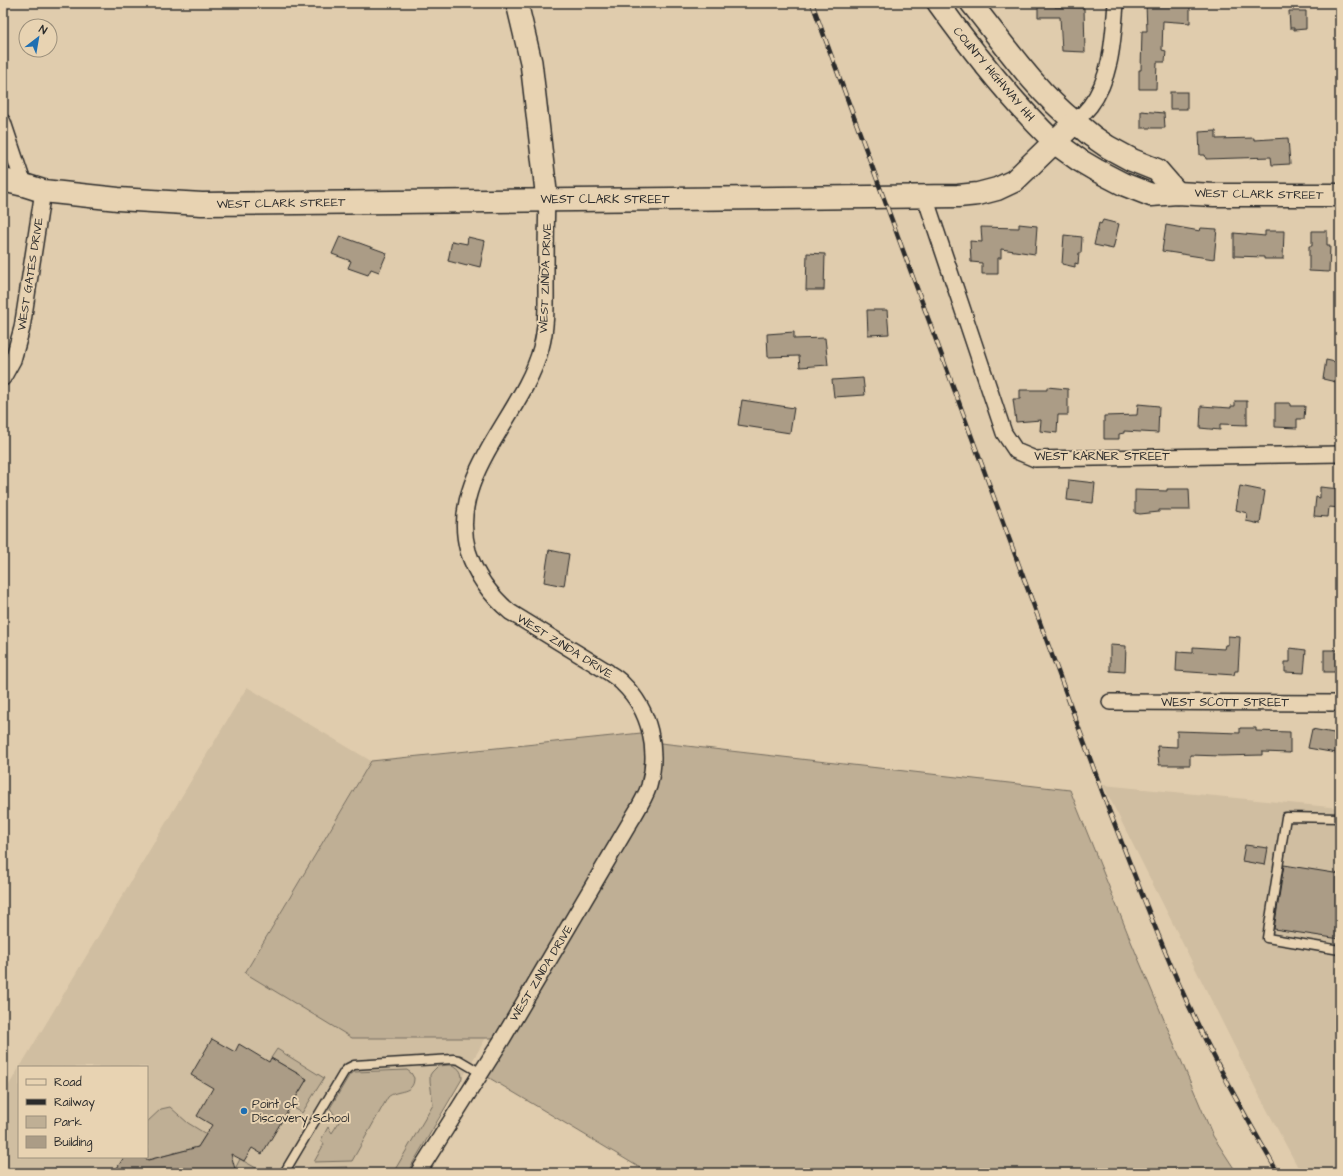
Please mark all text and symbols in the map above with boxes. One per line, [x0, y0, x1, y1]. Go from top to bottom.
north arrow [18, 18, 58, 58]
text: N [36, 22, 50, 38]
street label: COUNTY HIGHWAY HH [949, 23, 1038, 125]
street label: WEST CLARK STREET [1194, 185, 1324, 204]
street label: WEST CLARK STREET [541, 191, 670, 208]
street label: WEST CLARK STREET [216, 194, 346, 213]
street label: WEST GATES DRIVE [13, 216, 48, 332]
street label: WEST ZINDA DRIVE [535, 223, 556, 333]
street label: WEST KARNER STREET [1034, 448, 1170, 465]
street label: WEST ZINDA DRIVE [514, 610, 616, 683]
street label: WEST SCOTT STREET [1161, 694, 1289, 711]
street label: WEST ZINDA DRIVE [506, 922, 577, 1025]
legend [18, 1066, 148, 1158]
text: Road [54, 1074, 82, 1091]
text: Railway [54, 1094, 95, 1112]
place label: Point of Discovery School [252, 1096, 349, 1128]
marker: Point of Discovery School [239, 1106, 249, 1116]
text: Park [54, 1114, 82, 1131]
text: Building [54, 1134, 92, 1152]

